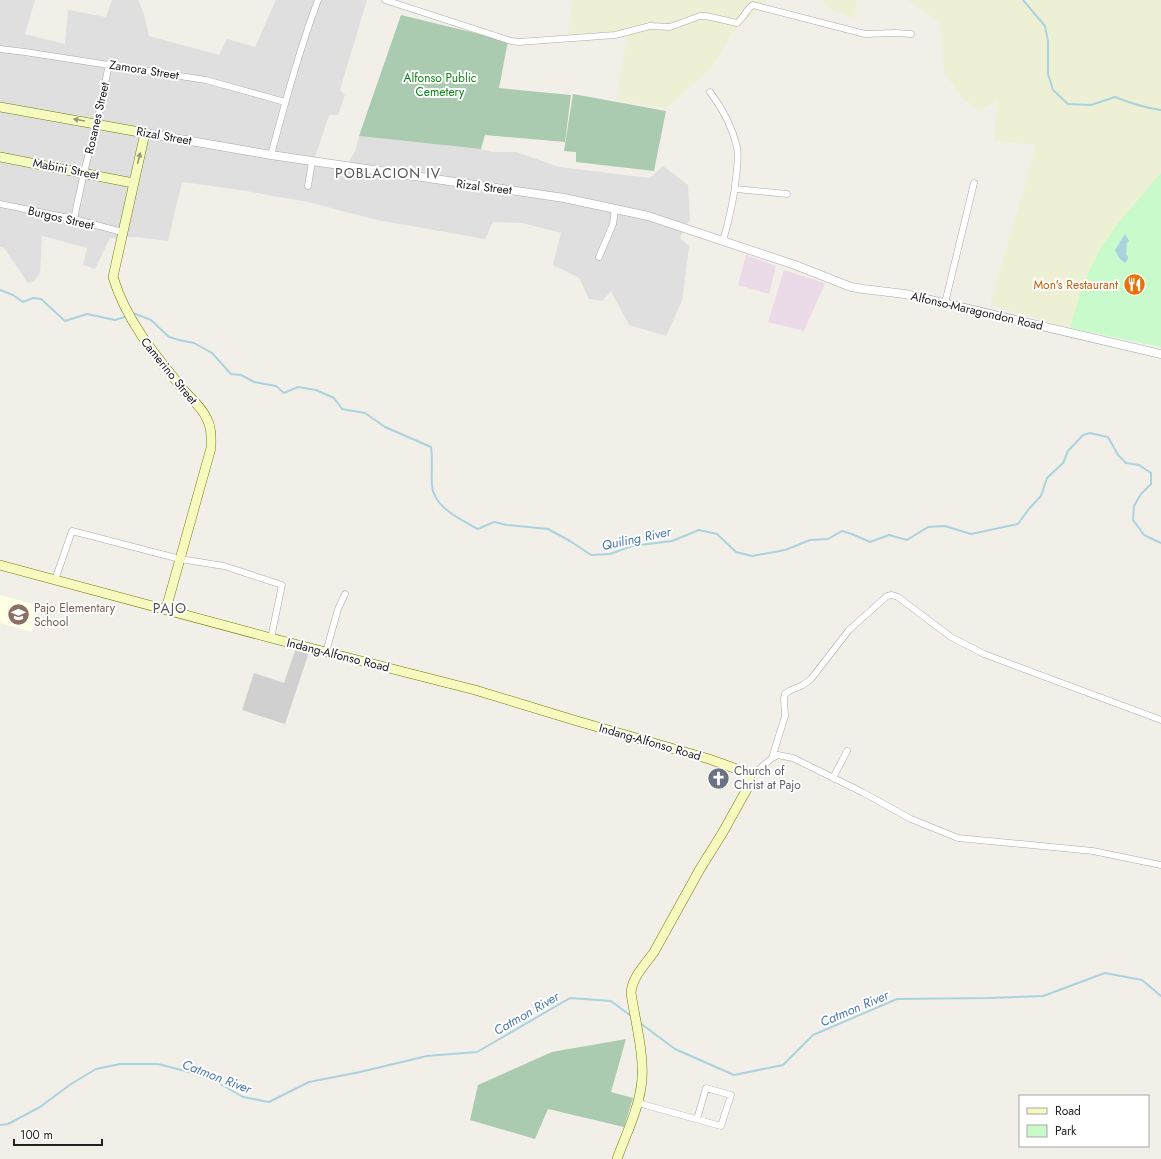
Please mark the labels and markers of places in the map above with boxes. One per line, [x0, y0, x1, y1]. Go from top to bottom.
restaurant icon: Mon's Restaurant [1121, 272, 1147, 298]
place label: Mon's Restaurant [1033, 276, 1118, 294]
place label: Pajo Elementary School [34, 599, 116, 631]
school or university icon: Pajo Elementary School [5, 602, 31, 628]
place label: Church of Christ at Pajo [734, 762, 801, 794]
church icon: Church of Christ at Pajo [706, 765, 732, 791]

